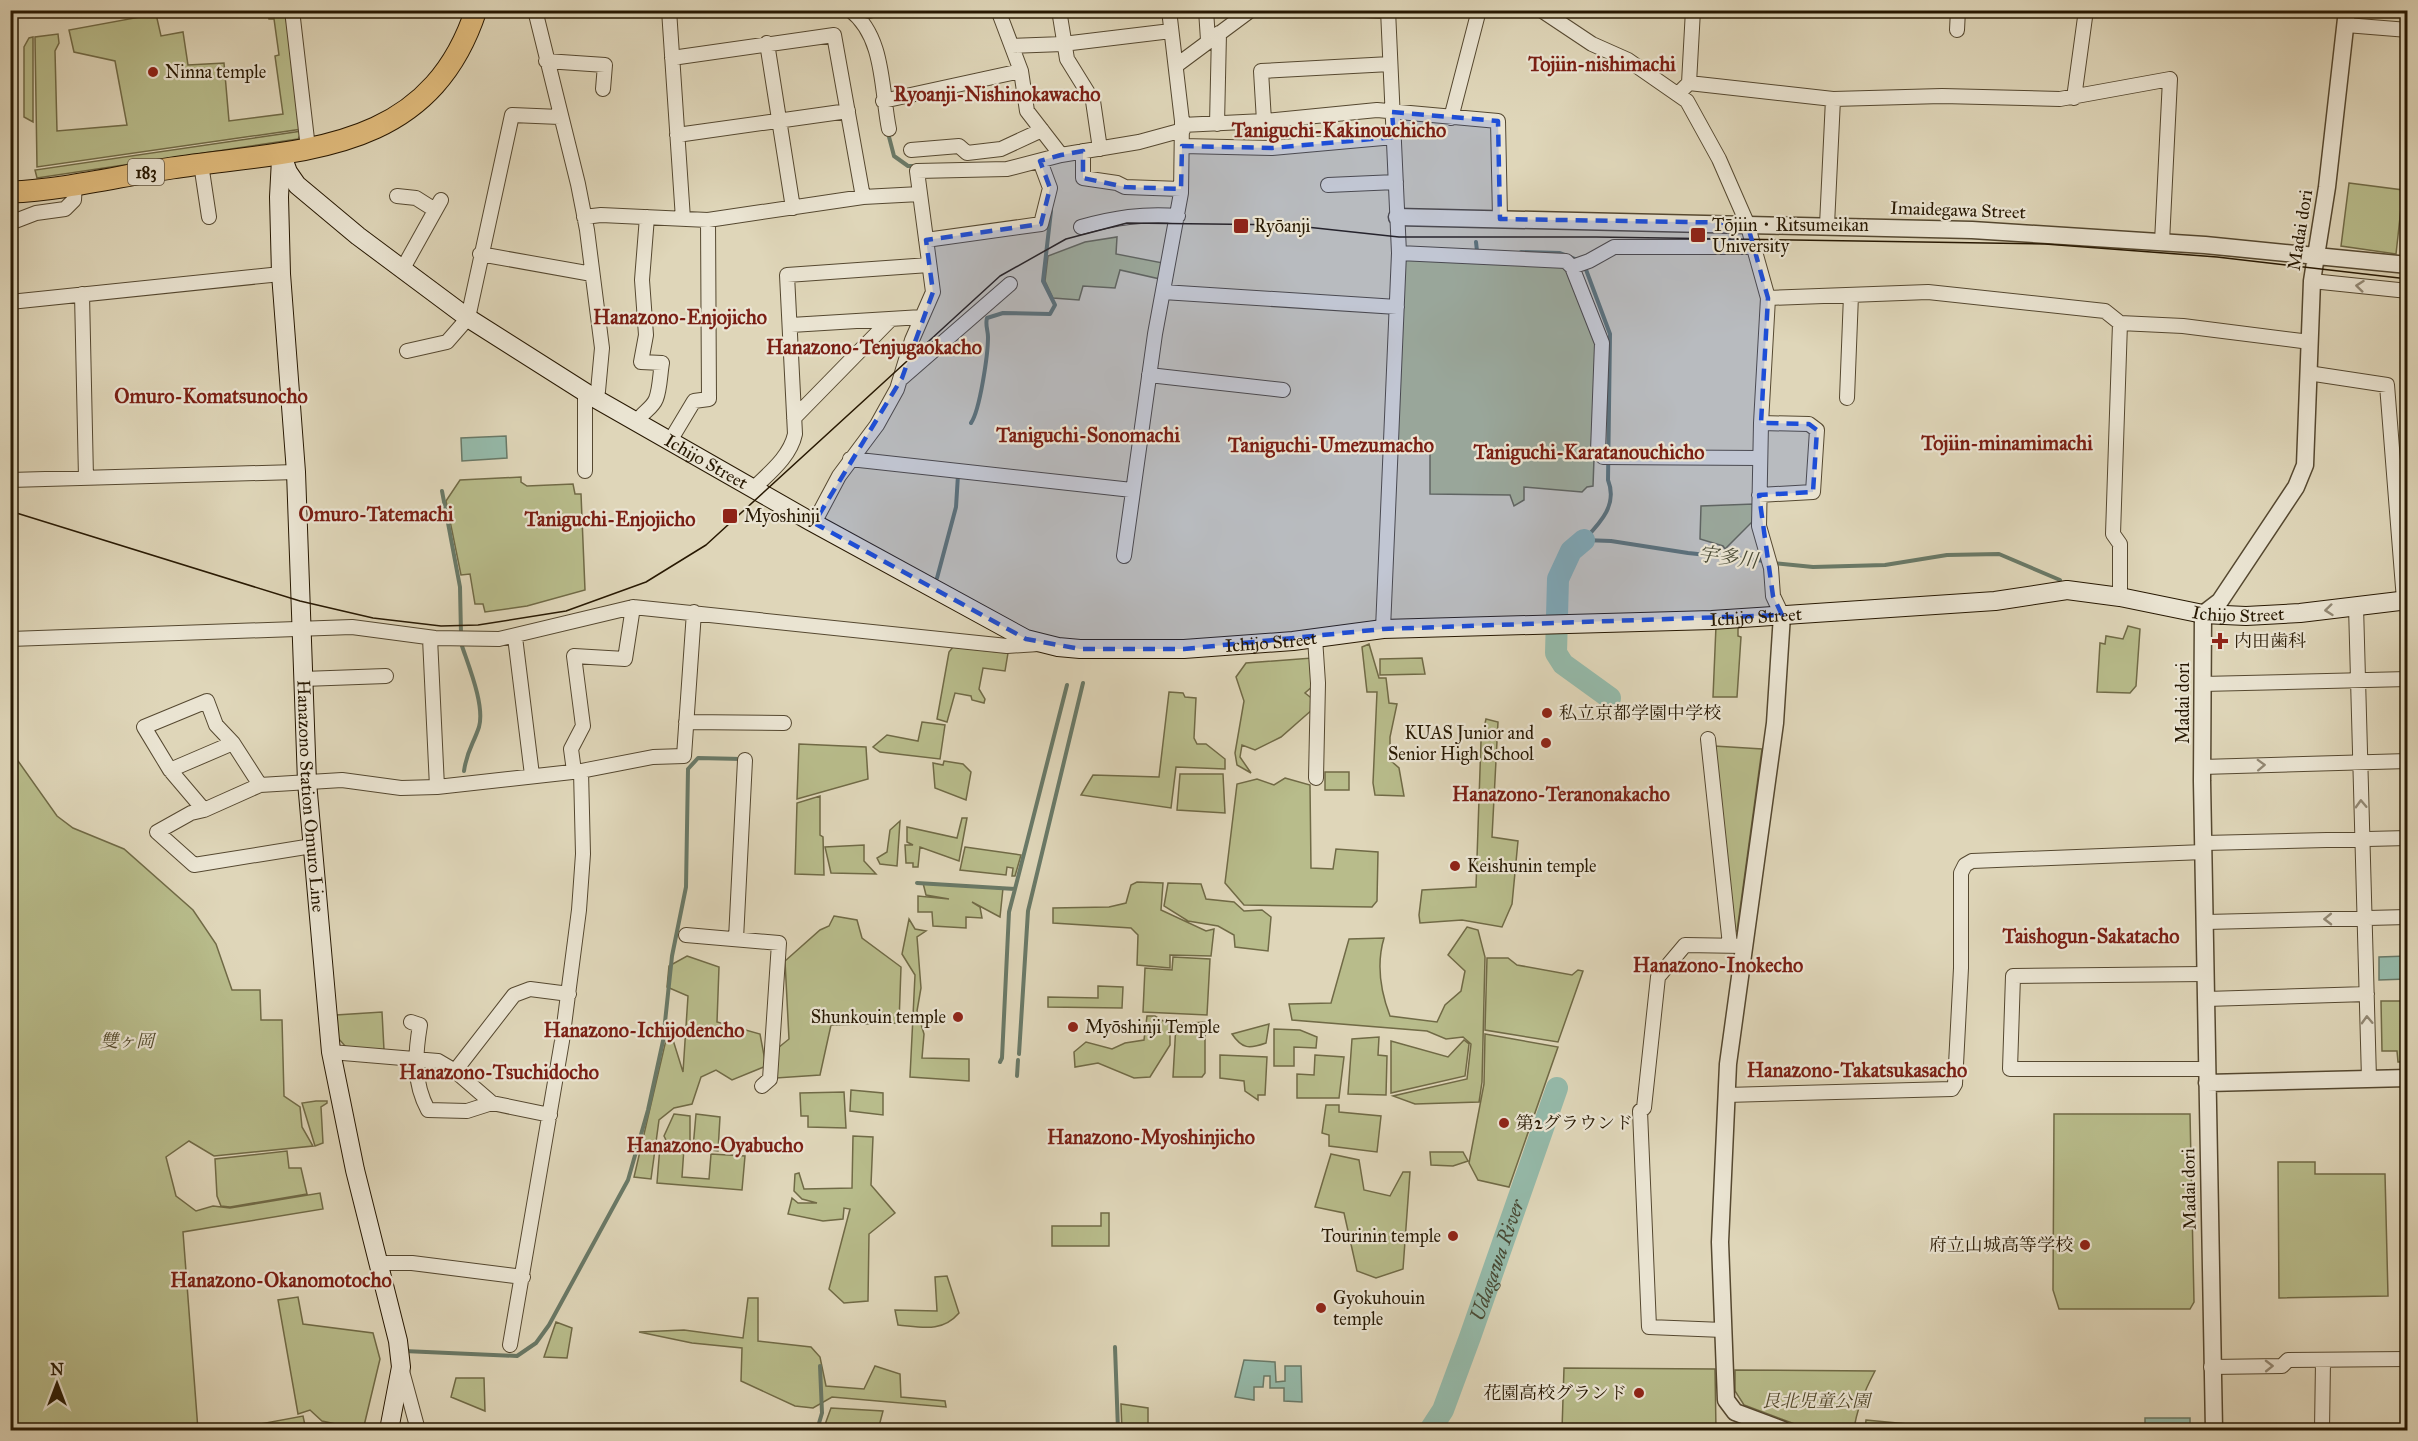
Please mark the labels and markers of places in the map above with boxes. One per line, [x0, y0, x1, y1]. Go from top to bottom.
place label: Ninna temple [165, 61, 266, 83]
marker: Ninna temple [146, 65, 160, 79]
place label: Tōjiin・Ritsumeikan University [1712, 214, 1869, 257]
place label: Ryōanji [1254, 215, 1311, 237]
marker: Ryōanji [1232, 217, 1250, 235]
marker: Tōjiin・Ritsumeikan University [1689, 226, 1707, 244]
place label: Myoshinji [744, 505, 820, 527]
marker: Myoshinji [721, 507, 739, 525]
place label: 内田歯科 [2234, 630, 2306, 652]
marker: 内田歯科 [2211, 632, 2229, 650]
place label: 私立京都学園中学校 [1559, 702, 1721, 724]
marker: 私立京都学園中学校 [1540, 706, 1554, 720]
place label: KUAS Junior and Senior High School [1388, 722, 1534, 766]
marker: KUAS Junior and Senior High School [1539, 736, 1553, 750]
place label: Keishunin temple [1467, 855, 1597, 877]
marker: Keishunin temple [1448, 859, 1462, 873]
place label: Shunkouin temple [811, 1006, 946, 1028]
marker: Shunkouin temple [951, 1010, 965, 1024]
place label: Myōshinji Temple [1085, 1016, 1220, 1038]
marker: Myōshinji Temple [1066, 1020, 1080, 1034]
place label: 第2グラウンド [1516, 1112, 1633, 1134]
marker: 第2グラウンド [1497, 1116, 1511, 1130]
place label: Tourinin temple [1321, 1225, 1441, 1247]
marker: Tourinin temple [1446, 1229, 1460, 1243]
place label: 府立山城高等学校 [1929, 1234, 2073, 1256]
marker: 府立山城高等学校 [2078, 1238, 2092, 1252]
place label: Gyokuhouin temple [1333, 1287, 1425, 1330]
marker: Gyokuhouin temple [1314, 1301, 1328, 1315]
place label: 花園高校グランド [1483, 1382, 1627, 1404]
marker: 花園高校グランド [1632, 1386, 1646, 1400]

